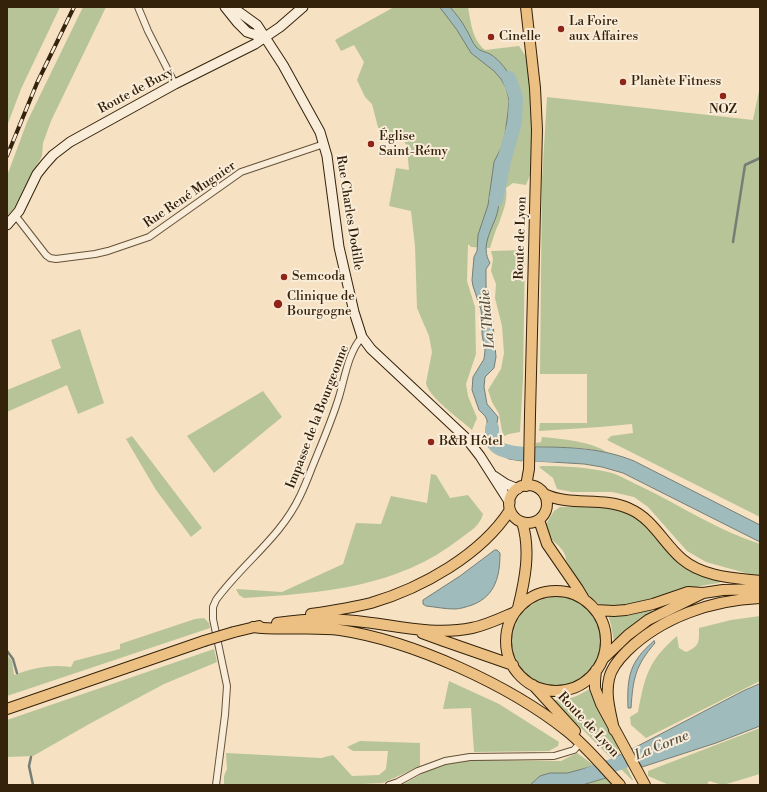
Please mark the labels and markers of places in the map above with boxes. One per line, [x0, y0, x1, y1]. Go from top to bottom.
place label: La Foire aux Affaires [569, 14, 638, 45]
marker: La Foire aux Affaires [556, 24, 566, 34]
place label: Cinelle [499, 29, 541, 45]
marker: Cinelle [486, 32, 496, 42]
place label: Planète Fitness [631, 74, 721, 90]
marker: Planète Fitness [618, 77, 628, 87]
marker: NOZ [718, 91, 728, 101]
place label: NOZ [709, 102, 737, 118]
place label: Église Saint-Rémy [379, 129, 448, 160]
marker: Église Saint-Rémy [366, 139, 376, 149]
place label: Semcoda [292, 269, 345, 285]
marker: Semcoda [279, 272, 289, 282]
place label: Clinique de Bourgogne [287, 289, 355, 320]
marker: Clinique de Bourgogne [272, 298, 284, 310]
place label: B&B Hôtel [439, 434, 503, 450]
marker: B&B Hôtel [426, 437, 436, 447]

